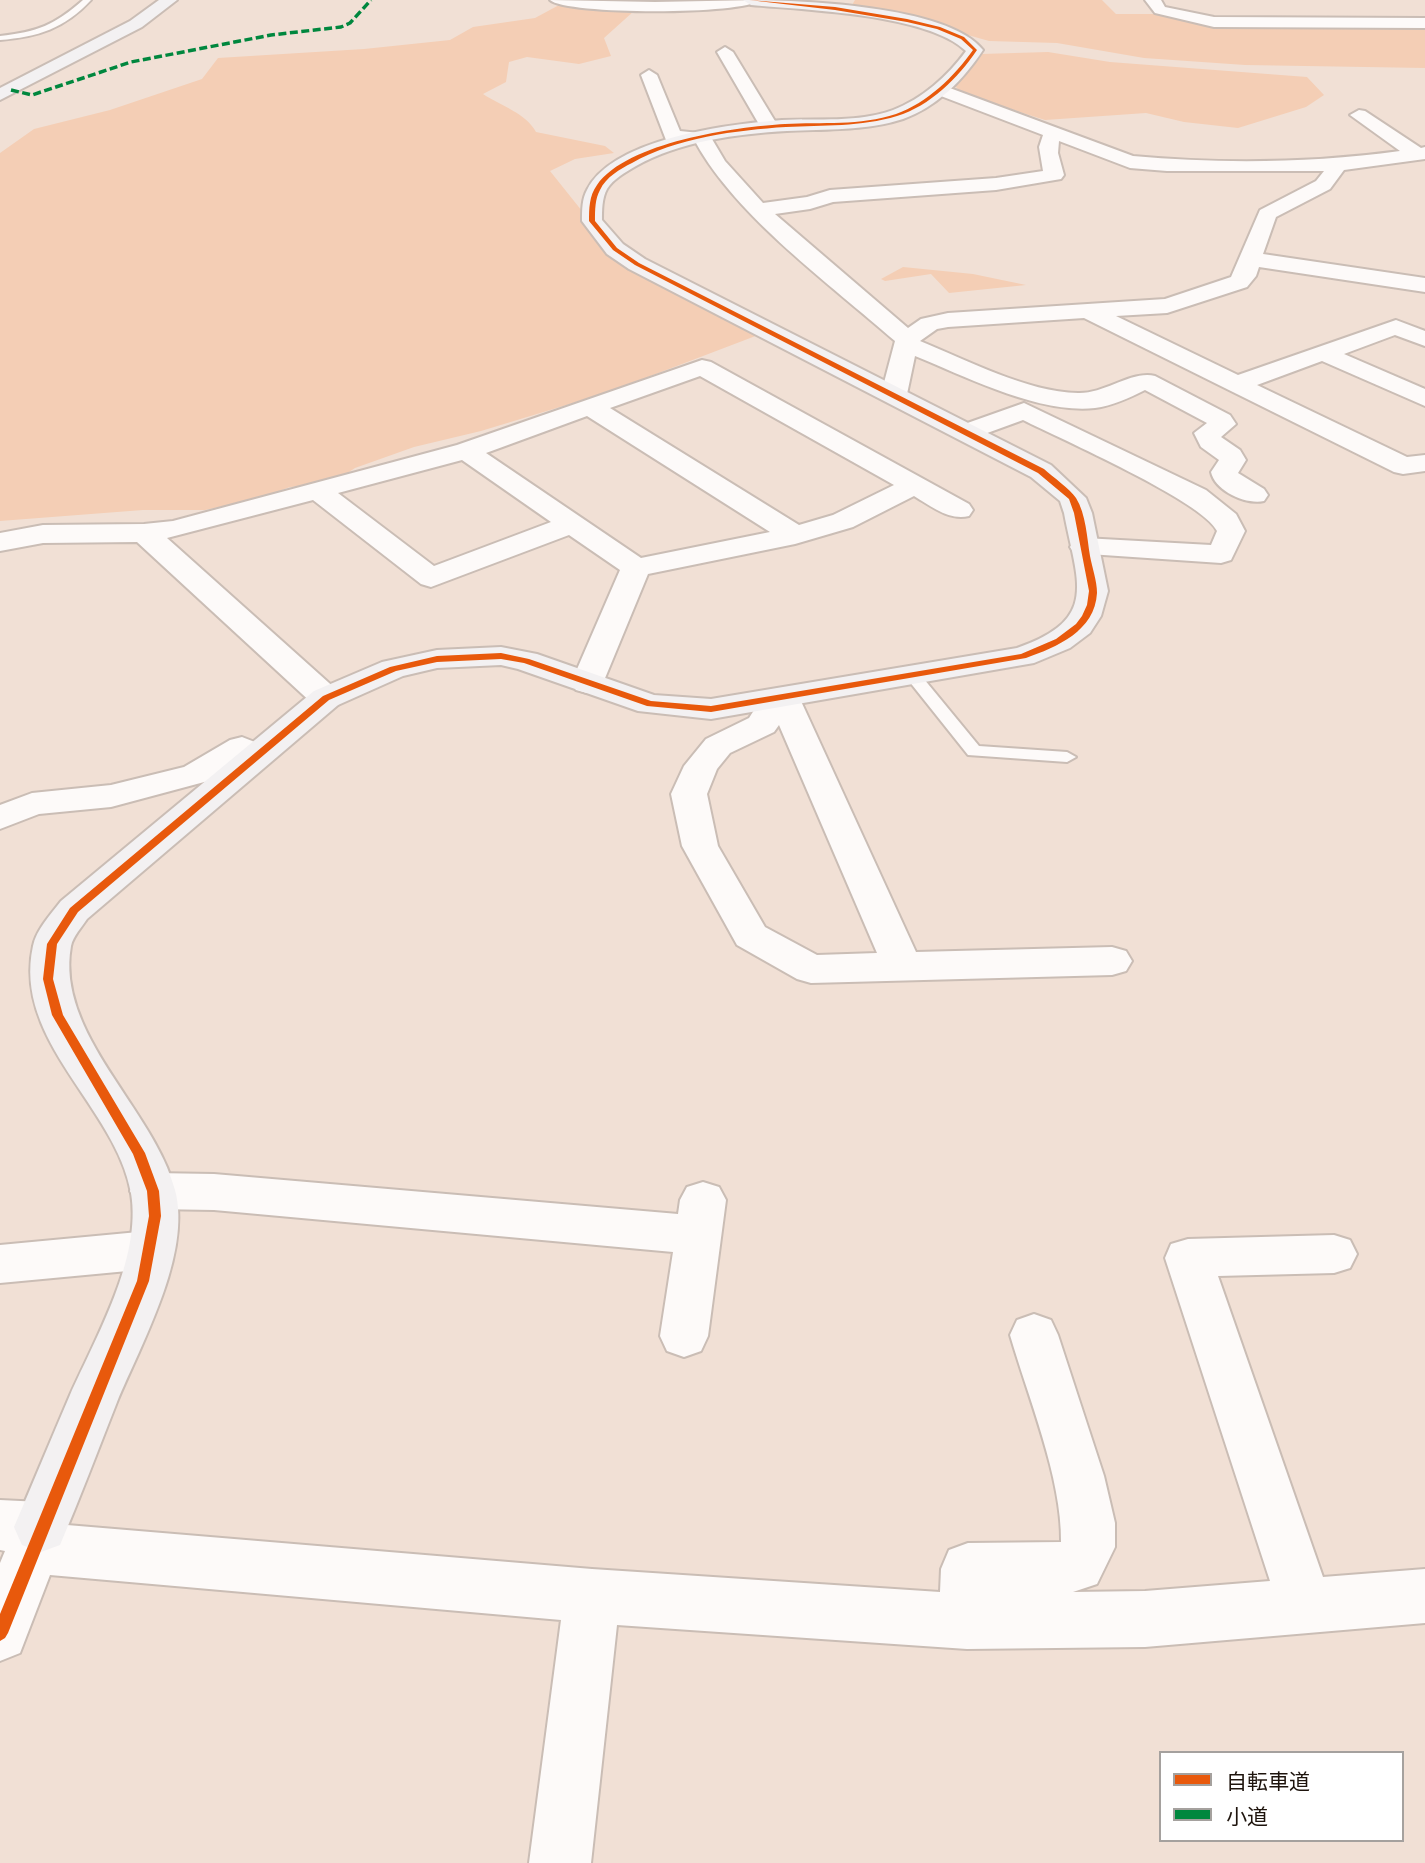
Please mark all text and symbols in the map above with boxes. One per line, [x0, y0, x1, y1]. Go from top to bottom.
legend [1159, 1751, 1404, 1842]
text: 自転車道 [1226, 1769, 1310, 1794]
text: 小道 [1226, 1804, 1268, 1829]

